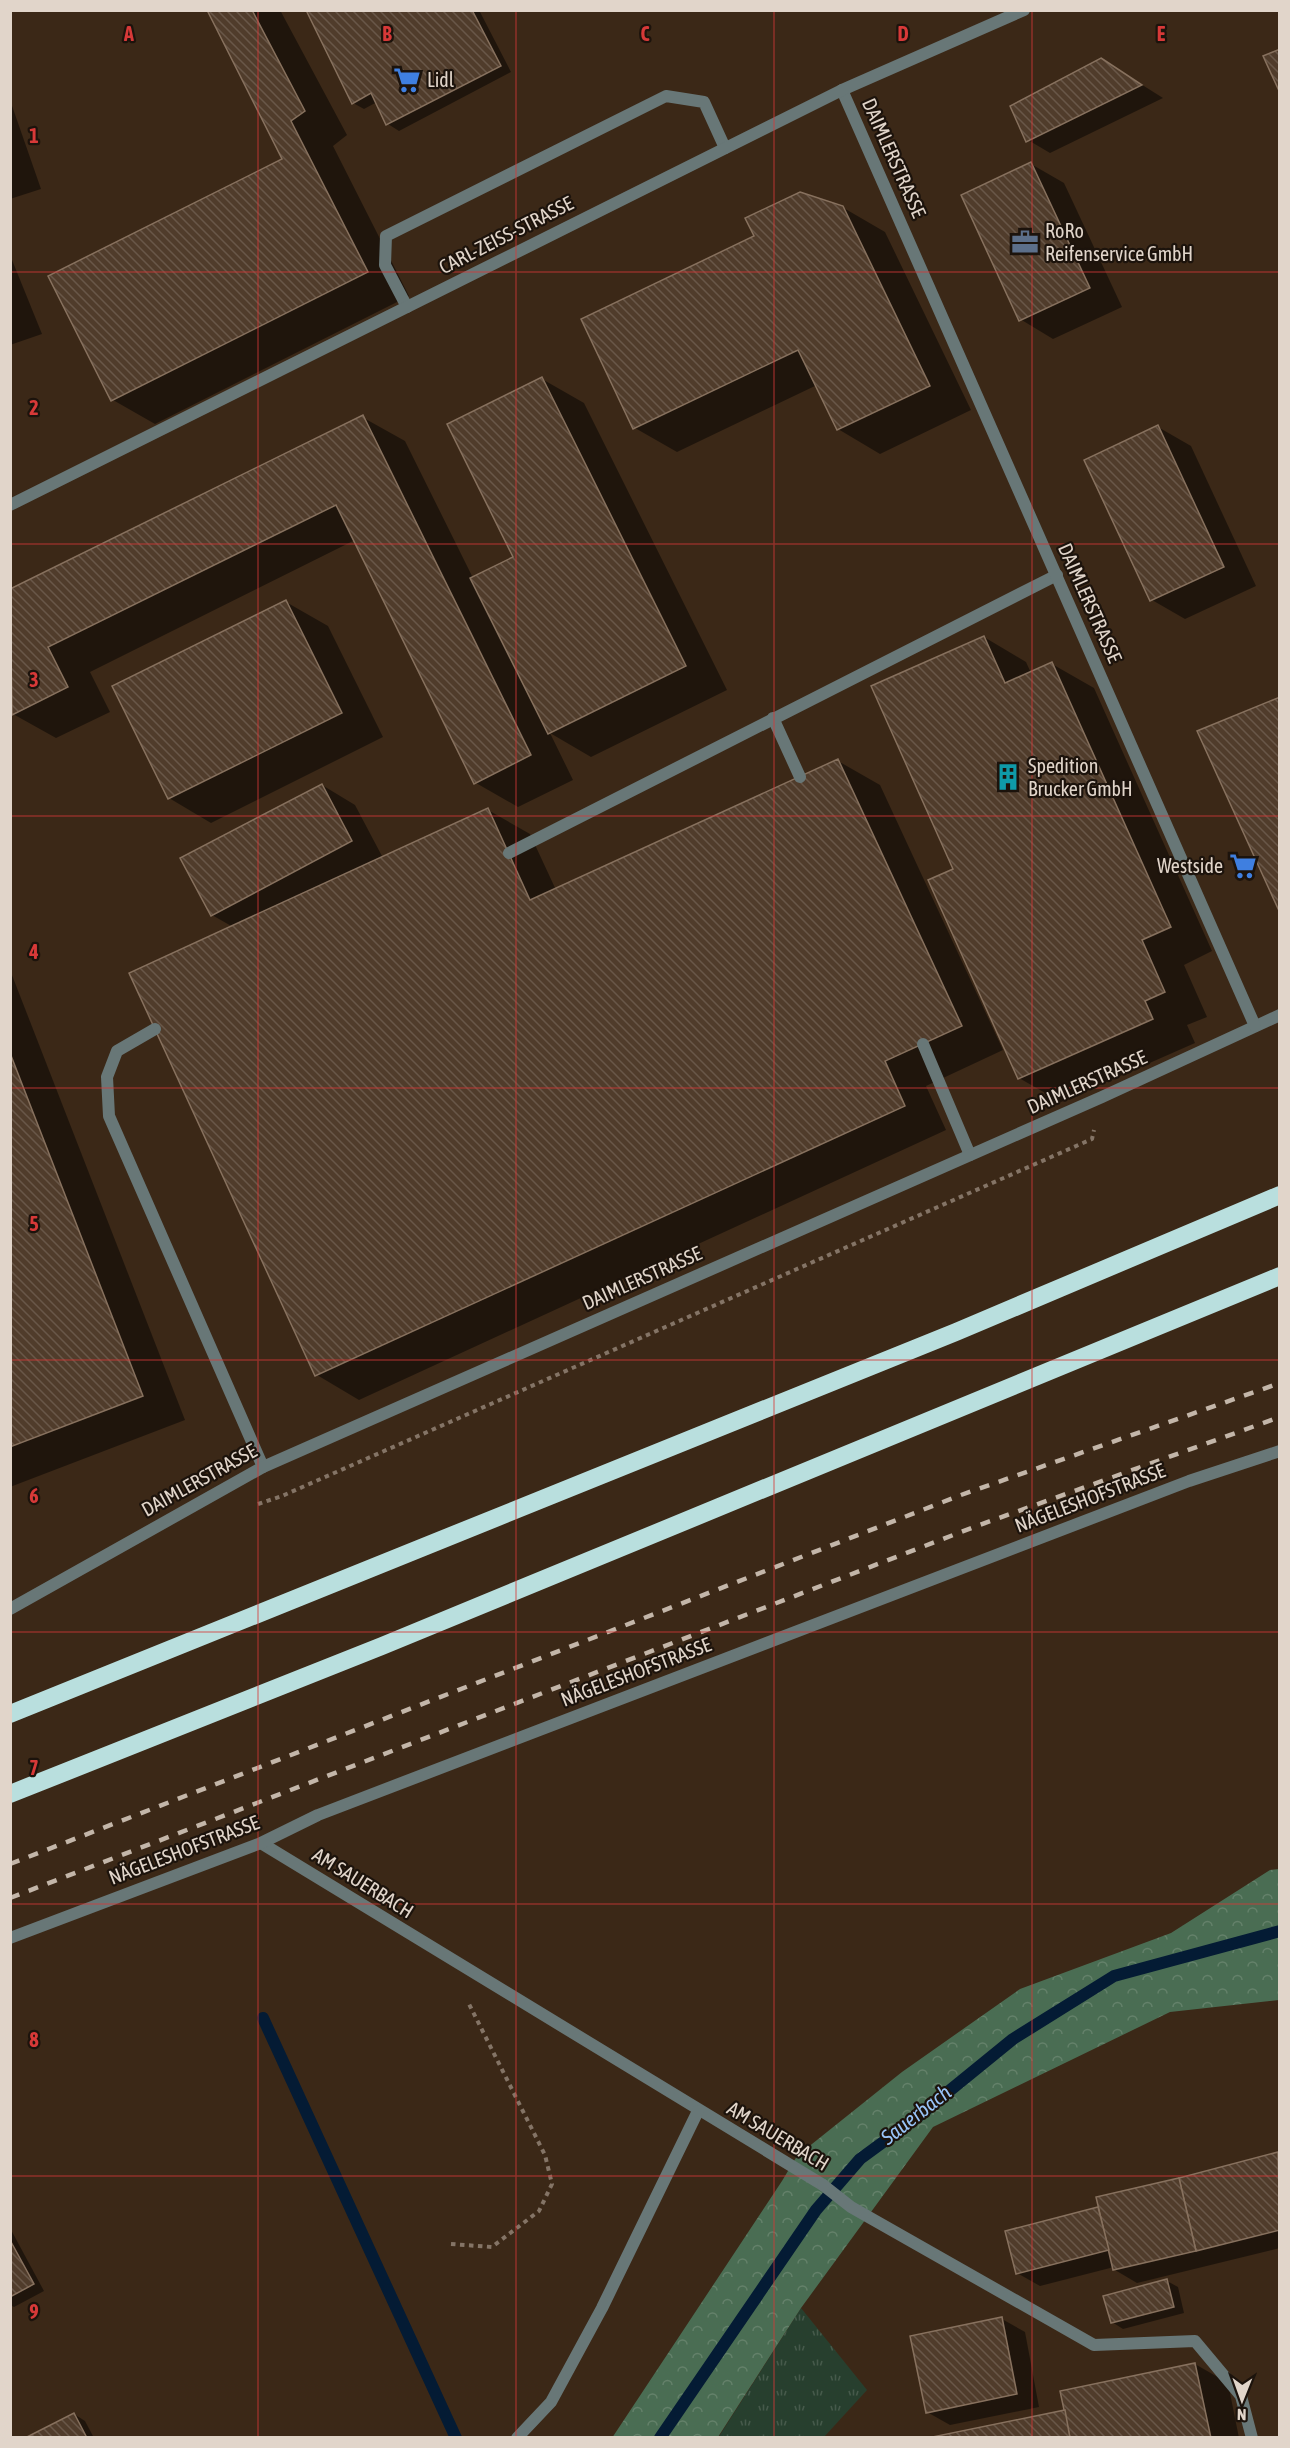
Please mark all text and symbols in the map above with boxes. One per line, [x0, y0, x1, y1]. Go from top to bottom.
text: A [123, 22, 134, 45]
text: B [382, 22, 392, 45]
text: C [641, 22, 650, 45]
text: D [897, 22, 909, 45]
text: E [1157, 22, 1166, 45]
supermarket icon: Lidl [392, 65, 422, 95]
place label: Lidl [427, 68, 455, 91]
street label: DAIMLERSTRASSE [858, 95, 931, 221]
text: 1 [29, 124, 39, 147]
street label: CARL-ZEISS-STRASSE [435, 191, 577, 278]
place label: RoRo Reifenservice GmbH [1045, 219, 1193, 265]
office icon: RoRo Reifenservice GmbH [1010, 227, 1040, 257]
text: 2 [29, 396, 39, 419]
street label: DAIMLERSTRASSE [1054, 540, 1127, 666]
text: 3 [29, 668, 39, 691]
place label: Spedition Brucker GmbH [1028, 754, 1133, 800]
building icon: Spedition Brucker GmbH [993, 762, 1023, 792]
supermarket icon: Westside [1228, 851, 1258, 881]
place label: Westside [1157, 854, 1223, 877]
text: 4 [28, 940, 39, 963]
street label: DAIMLERSTRASSE [1024, 1045, 1150, 1118]
text: 5 [29, 1212, 39, 1235]
street label: DAIMLERSTRASSE [579, 1241, 705, 1314]
street label: DAIMLERSTRASSE [137, 1438, 261, 1521]
street label: NÄGELESHOFSTRASSE [1011, 1458, 1169, 1537]
text: 6 [29, 1484, 39, 1507]
street label: NÄGELESHOFSTRASSE [557, 1632, 715, 1711]
text: 7 [29, 1756, 39, 1779]
street label: NÄGELESHOFSTRASSE [105, 1810, 263, 1889]
street label: AM SAUERBACH [309, 1843, 418, 1923]
text: 8 [29, 2028, 39, 2051]
water label: Sauerbach [875, 2079, 955, 2150]
street label: AM SAUERBACH [723, 2096, 833, 2175]
text: 9 [29, 2300, 39, 2323]
north arrow [1212, 2370, 1272, 2430]
text: N [1237, 2406, 1247, 2424]

